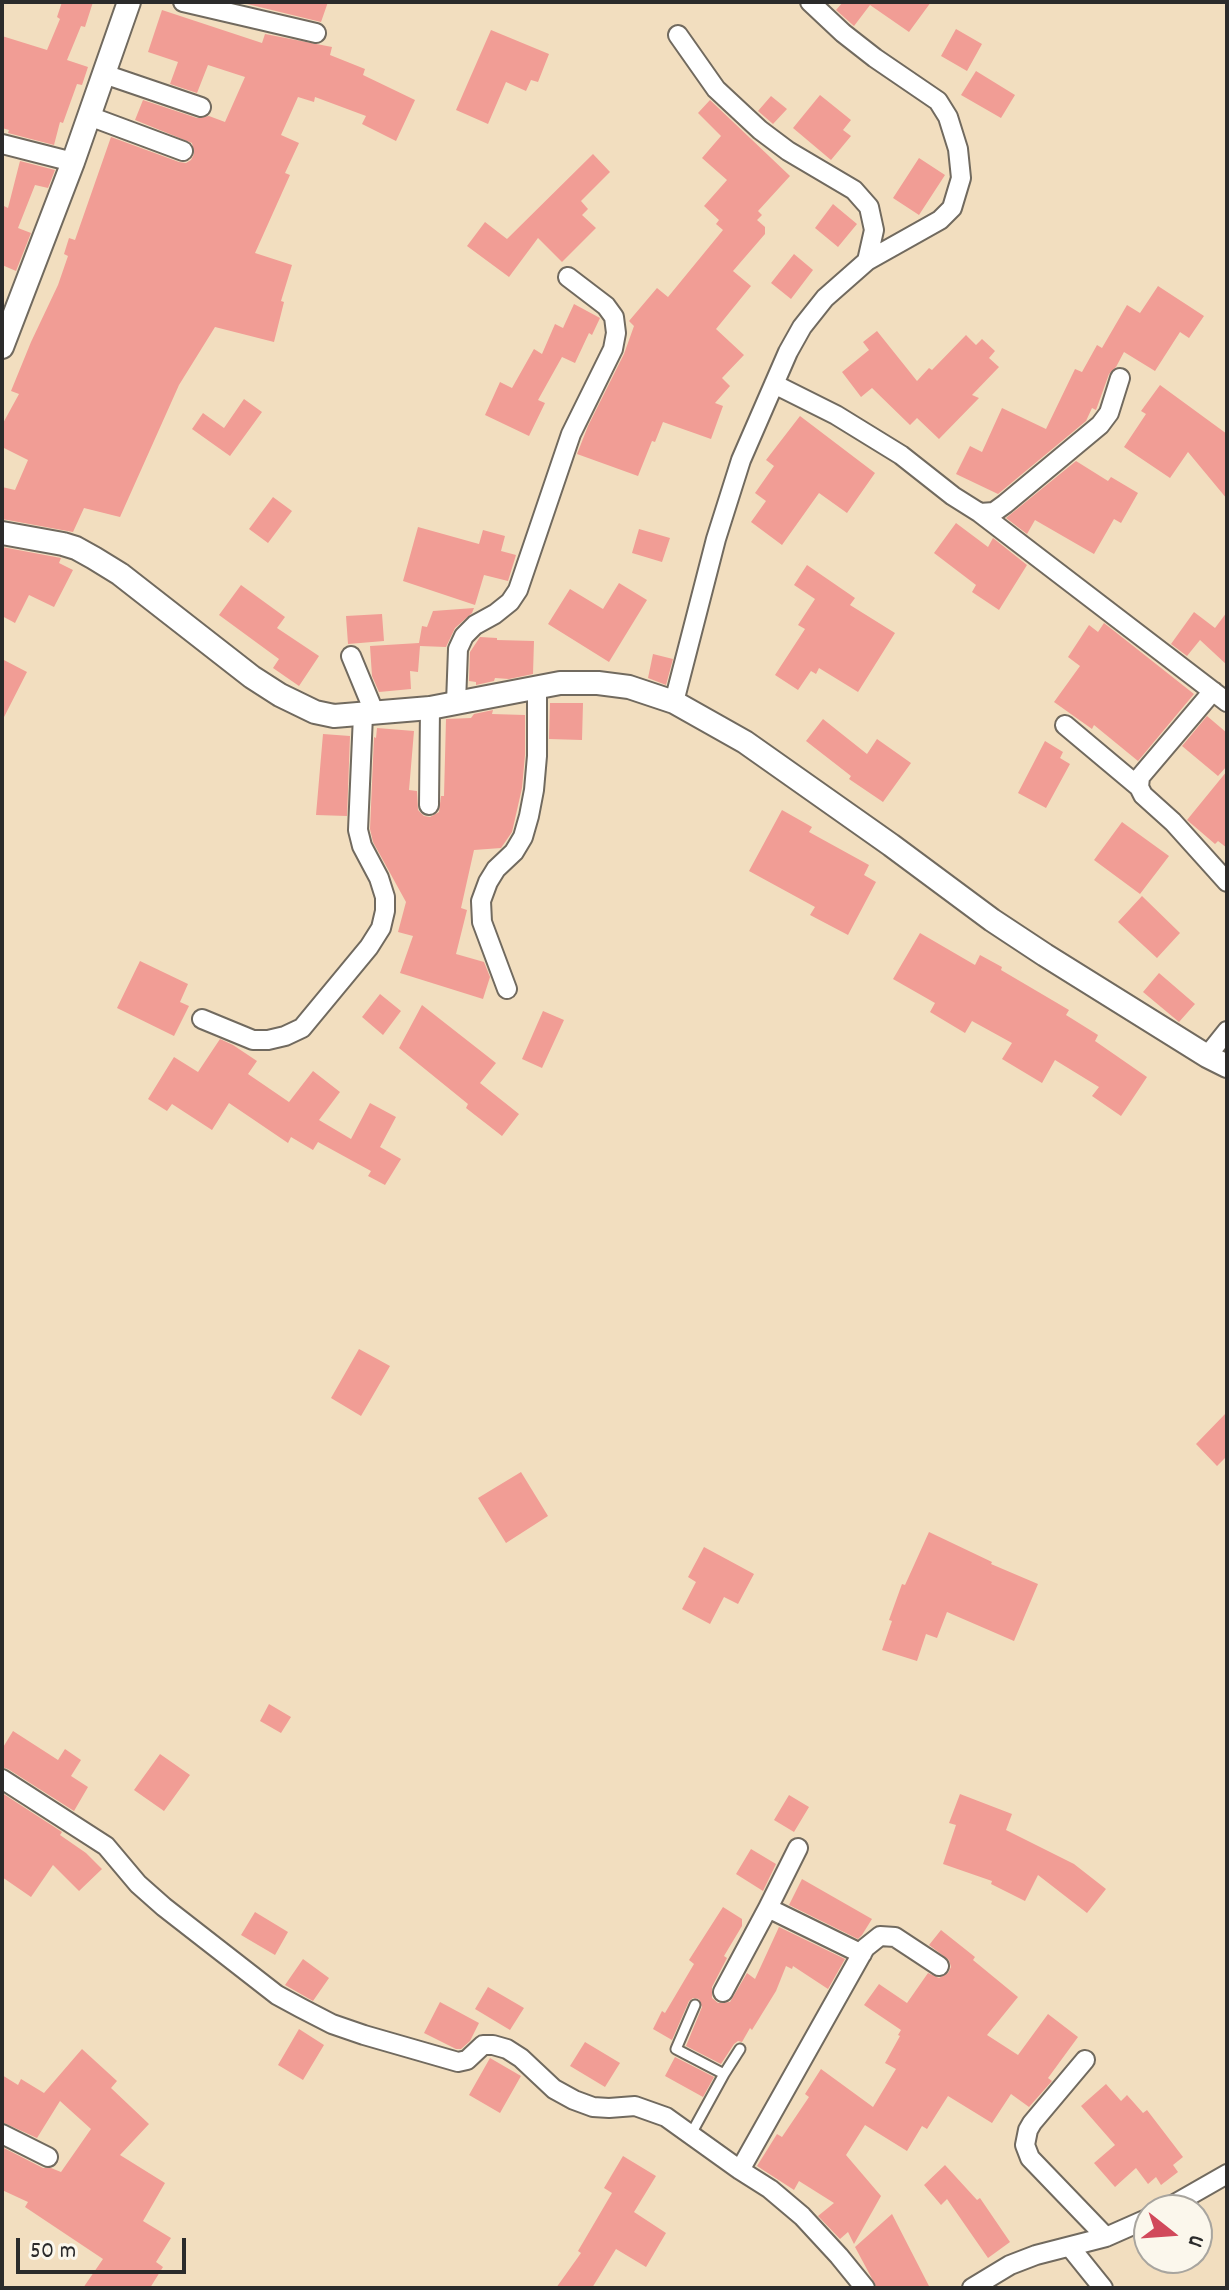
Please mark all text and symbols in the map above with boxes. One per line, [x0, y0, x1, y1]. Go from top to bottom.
north arrow [1133, 2194, 1213, 2274]
scale bar [20, 2222, 190, 2272]
text: U [1178, 2231, 1211, 2250]
text: 50 m [30, 2235, 76, 2269]

